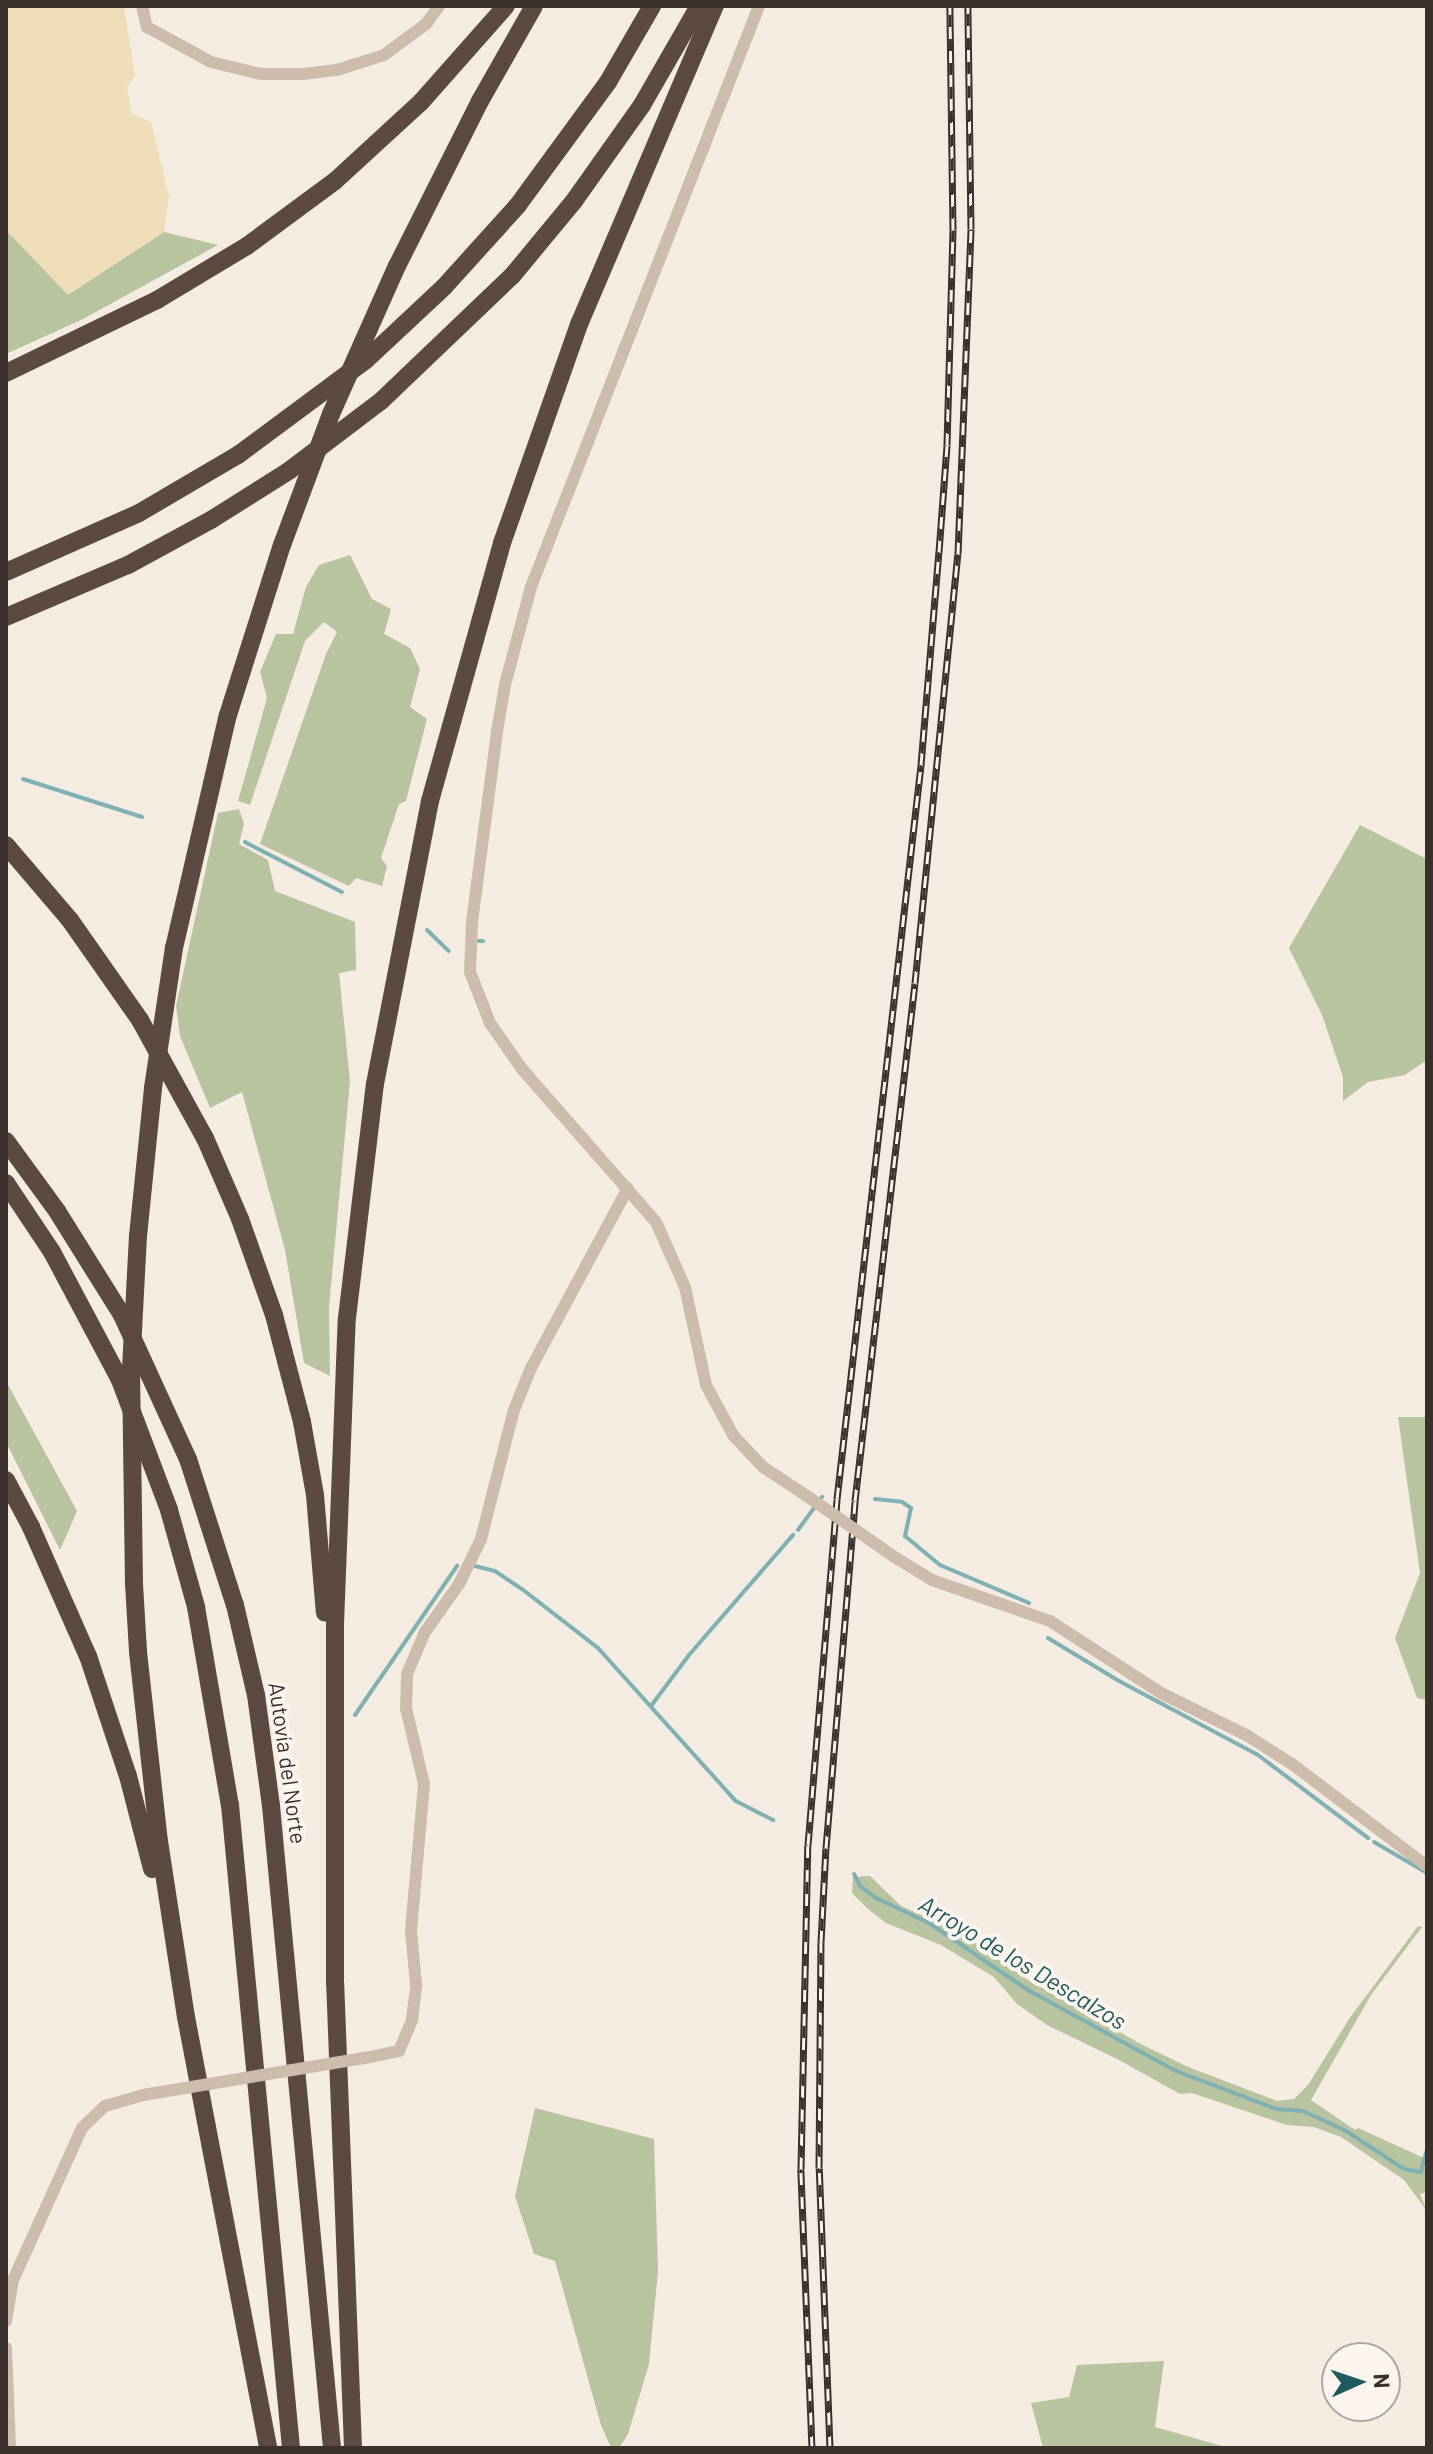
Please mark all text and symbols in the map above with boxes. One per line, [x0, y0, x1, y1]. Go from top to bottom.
street label: Autovía del Norte [264, 1681, 312, 1845]
water label: Arroyo de los Descalzos [914, 1889, 1132, 2035]
north arrow [1321, 2342, 1401, 2422]
text: N [1370, 2373, 1396, 2389]

